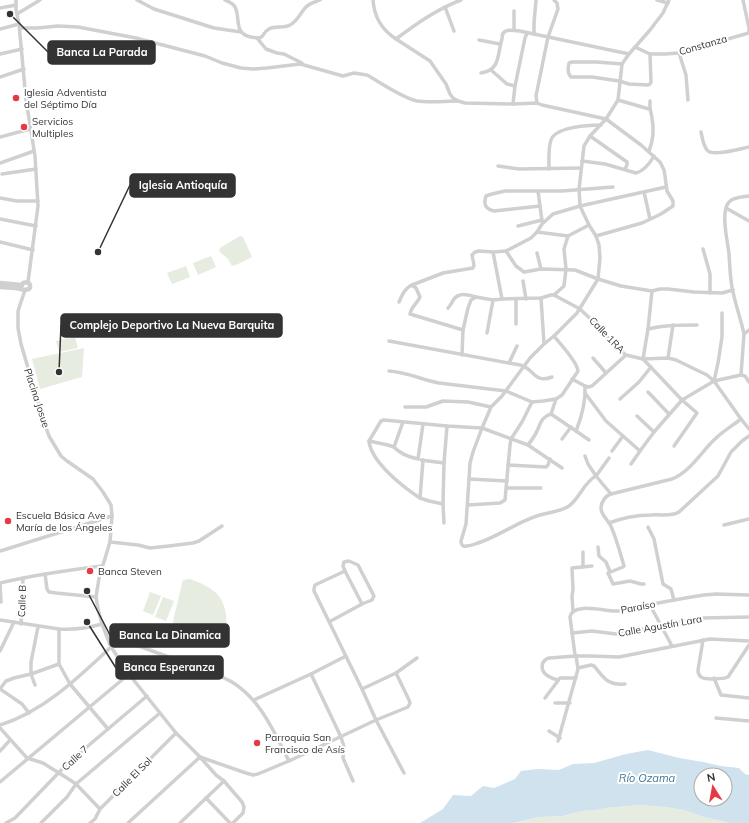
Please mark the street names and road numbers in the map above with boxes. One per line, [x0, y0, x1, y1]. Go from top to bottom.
street label: Constanza [677, 32, 729, 58]
street label: Calle 1RA [586, 314, 628, 356]
street label: Placina Josue [21, 367, 53, 429]
street label: Calle B [15, 584, 29, 617]
street label: Paraíso [620, 597, 657, 617]
street label: Calle Agustín Lara [617, 612, 703, 640]
street label: Calle 7 [59, 743, 91, 773]
street label: Calle El Sol [109, 754, 155, 800]

